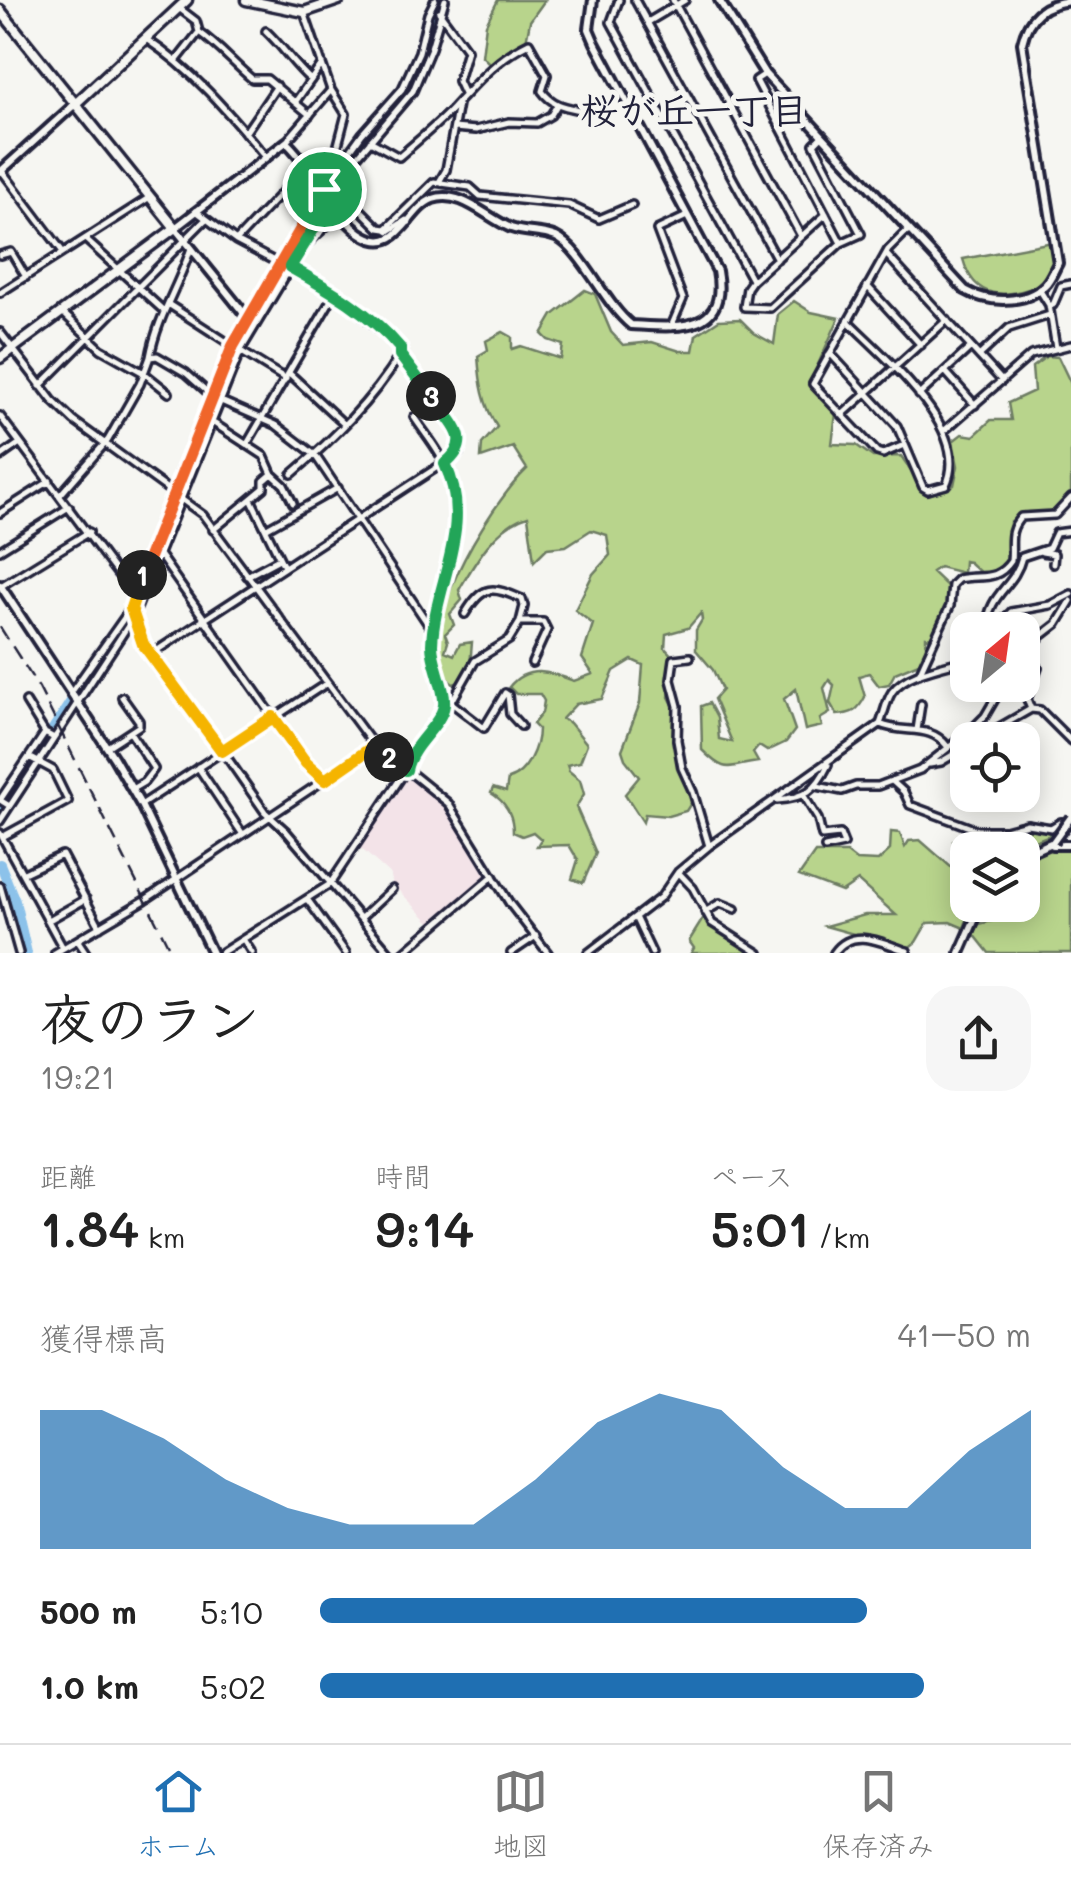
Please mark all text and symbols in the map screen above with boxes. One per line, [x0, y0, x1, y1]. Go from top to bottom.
district label: 桜が丘一丁目 [580, 84, 808, 134]
pin [282, 147, 367, 232]
icon: arrive [297, 162, 352, 217]
pin: 3 [406, 371, 456, 421]
text: 3 [423, 378, 439, 414]
pin: 1 [117, 550, 167, 600]
text: 1 [136, 557, 148, 593]
north arrow [950, 612, 1040, 702]
map controls [950, 612, 1040, 922]
button: locate [950, 722, 1040, 812]
pin: 2 [364, 732, 414, 782]
text: 2 [381, 739, 397, 775]
button: layers [950, 832, 1040, 922]
text: 夜のラン [40, 981, 260, 1053]
button: share [926, 986, 1031, 1091]
text: 19:21 [40, 1055, 115, 1097]
text: 距離 [40, 1158, 96, 1194]
text: 時間 [375, 1158, 431, 1194]
text: ペース [711, 1158, 793, 1194]
text: 1.84 [40, 1195, 139, 1261]
text: 9:14 [375, 1195, 474, 1261]
text: 5:01 [711, 1195, 810, 1261]
text: km [139, 1219, 185, 1255]
text: /km [810, 1219, 870, 1255]
text: 41–50 m [898, 1313, 1031, 1355]
text: 獲得標高 [40, 1316, 168, 1358]
text: 500 m [40, 1590, 137, 1632]
text: 5:10 [200, 1590, 263, 1632]
text: 1.0 km [40, 1665, 139, 1707]
text: 5:02 [200, 1665, 266, 1707]
tab: ホーム [137, 1764, 220, 1864]
tab: 地図 [493, 1764, 549, 1864]
tab: 保存済み [822, 1764, 934, 1864]

